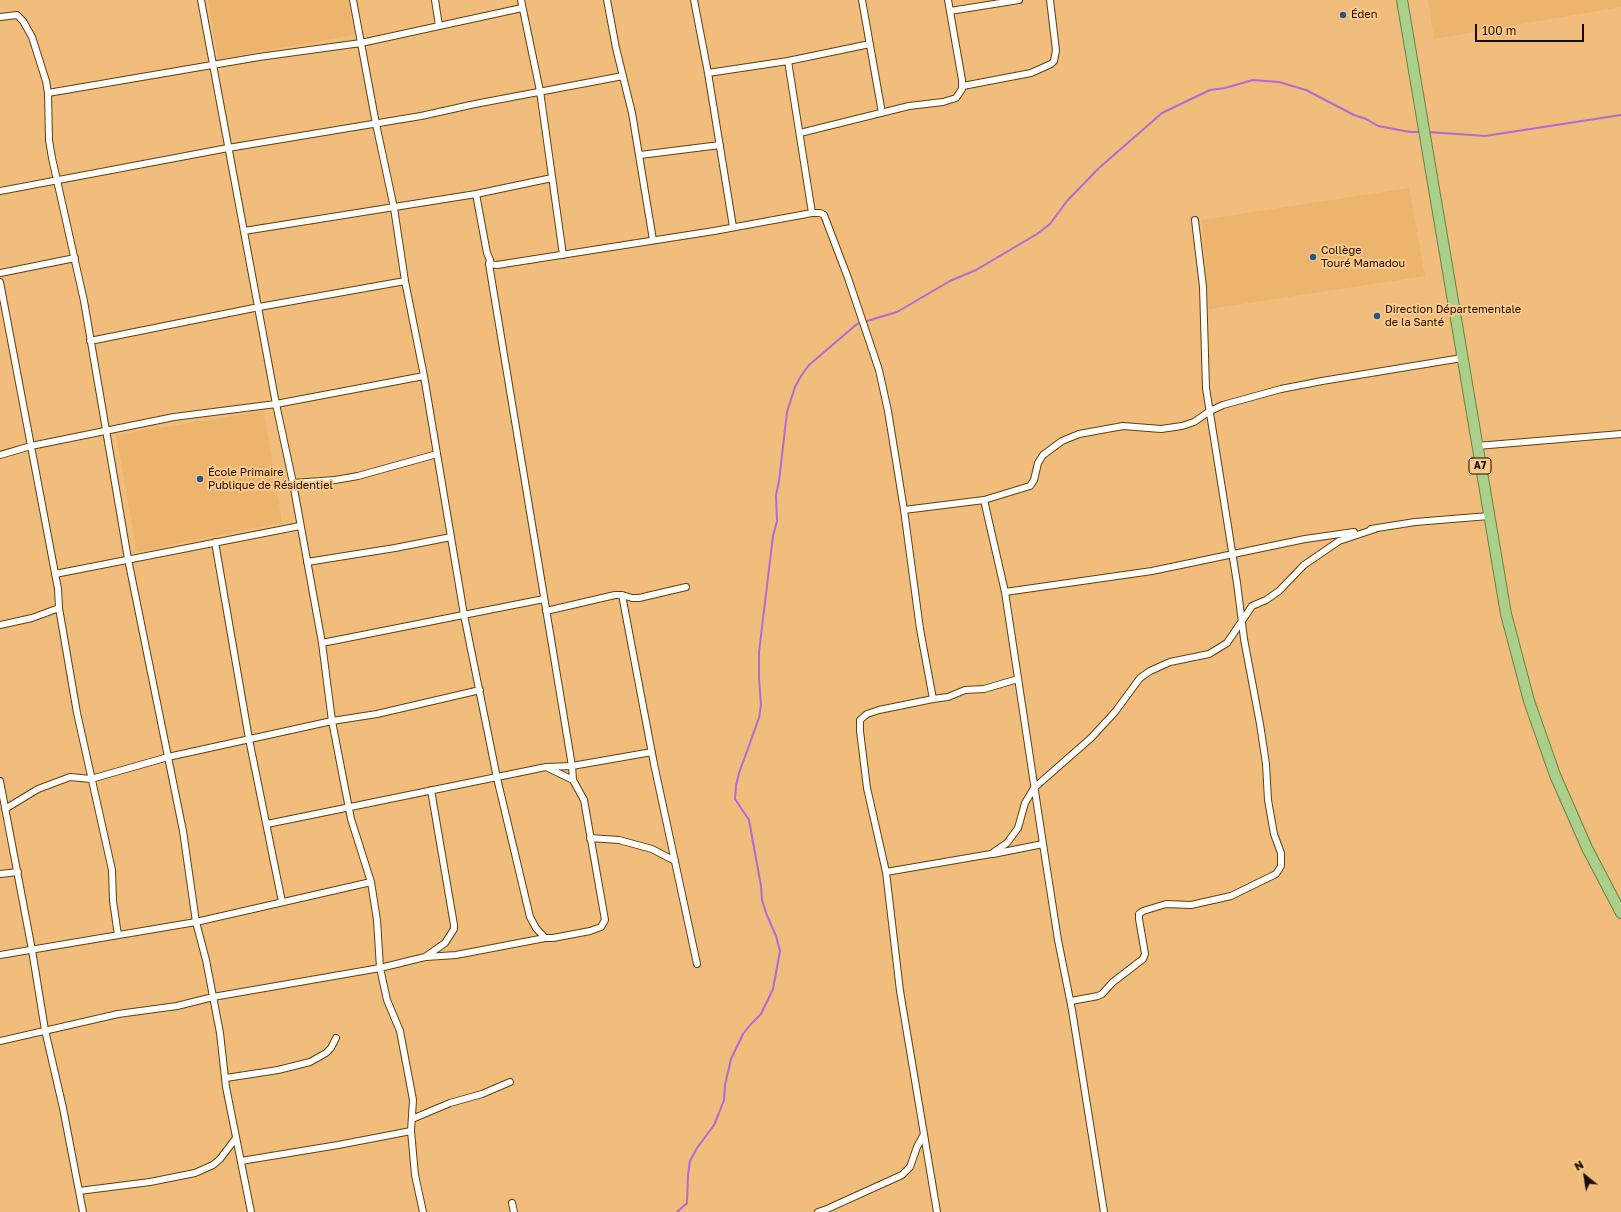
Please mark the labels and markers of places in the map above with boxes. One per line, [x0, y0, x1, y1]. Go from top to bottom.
place label: Éden [1351, 8, 1378, 22]
marker: Éden [1338, 10, 1348, 20]
place label: Collège Touré Mamadou [1321, 244, 1405, 270]
marker: Collège Touré Mamadou [1308, 252, 1318, 262]
place label: Direction Départementale de la Santé [1385, 303, 1521, 329]
marker: Direction Départementale de la Santé [1372, 311, 1382, 321]
place label: École Primaire Publique de Résidentiel [208, 466, 333, 492]
marker: École Primaire Publique de Résidentiel [195, 474, 205, 484]

